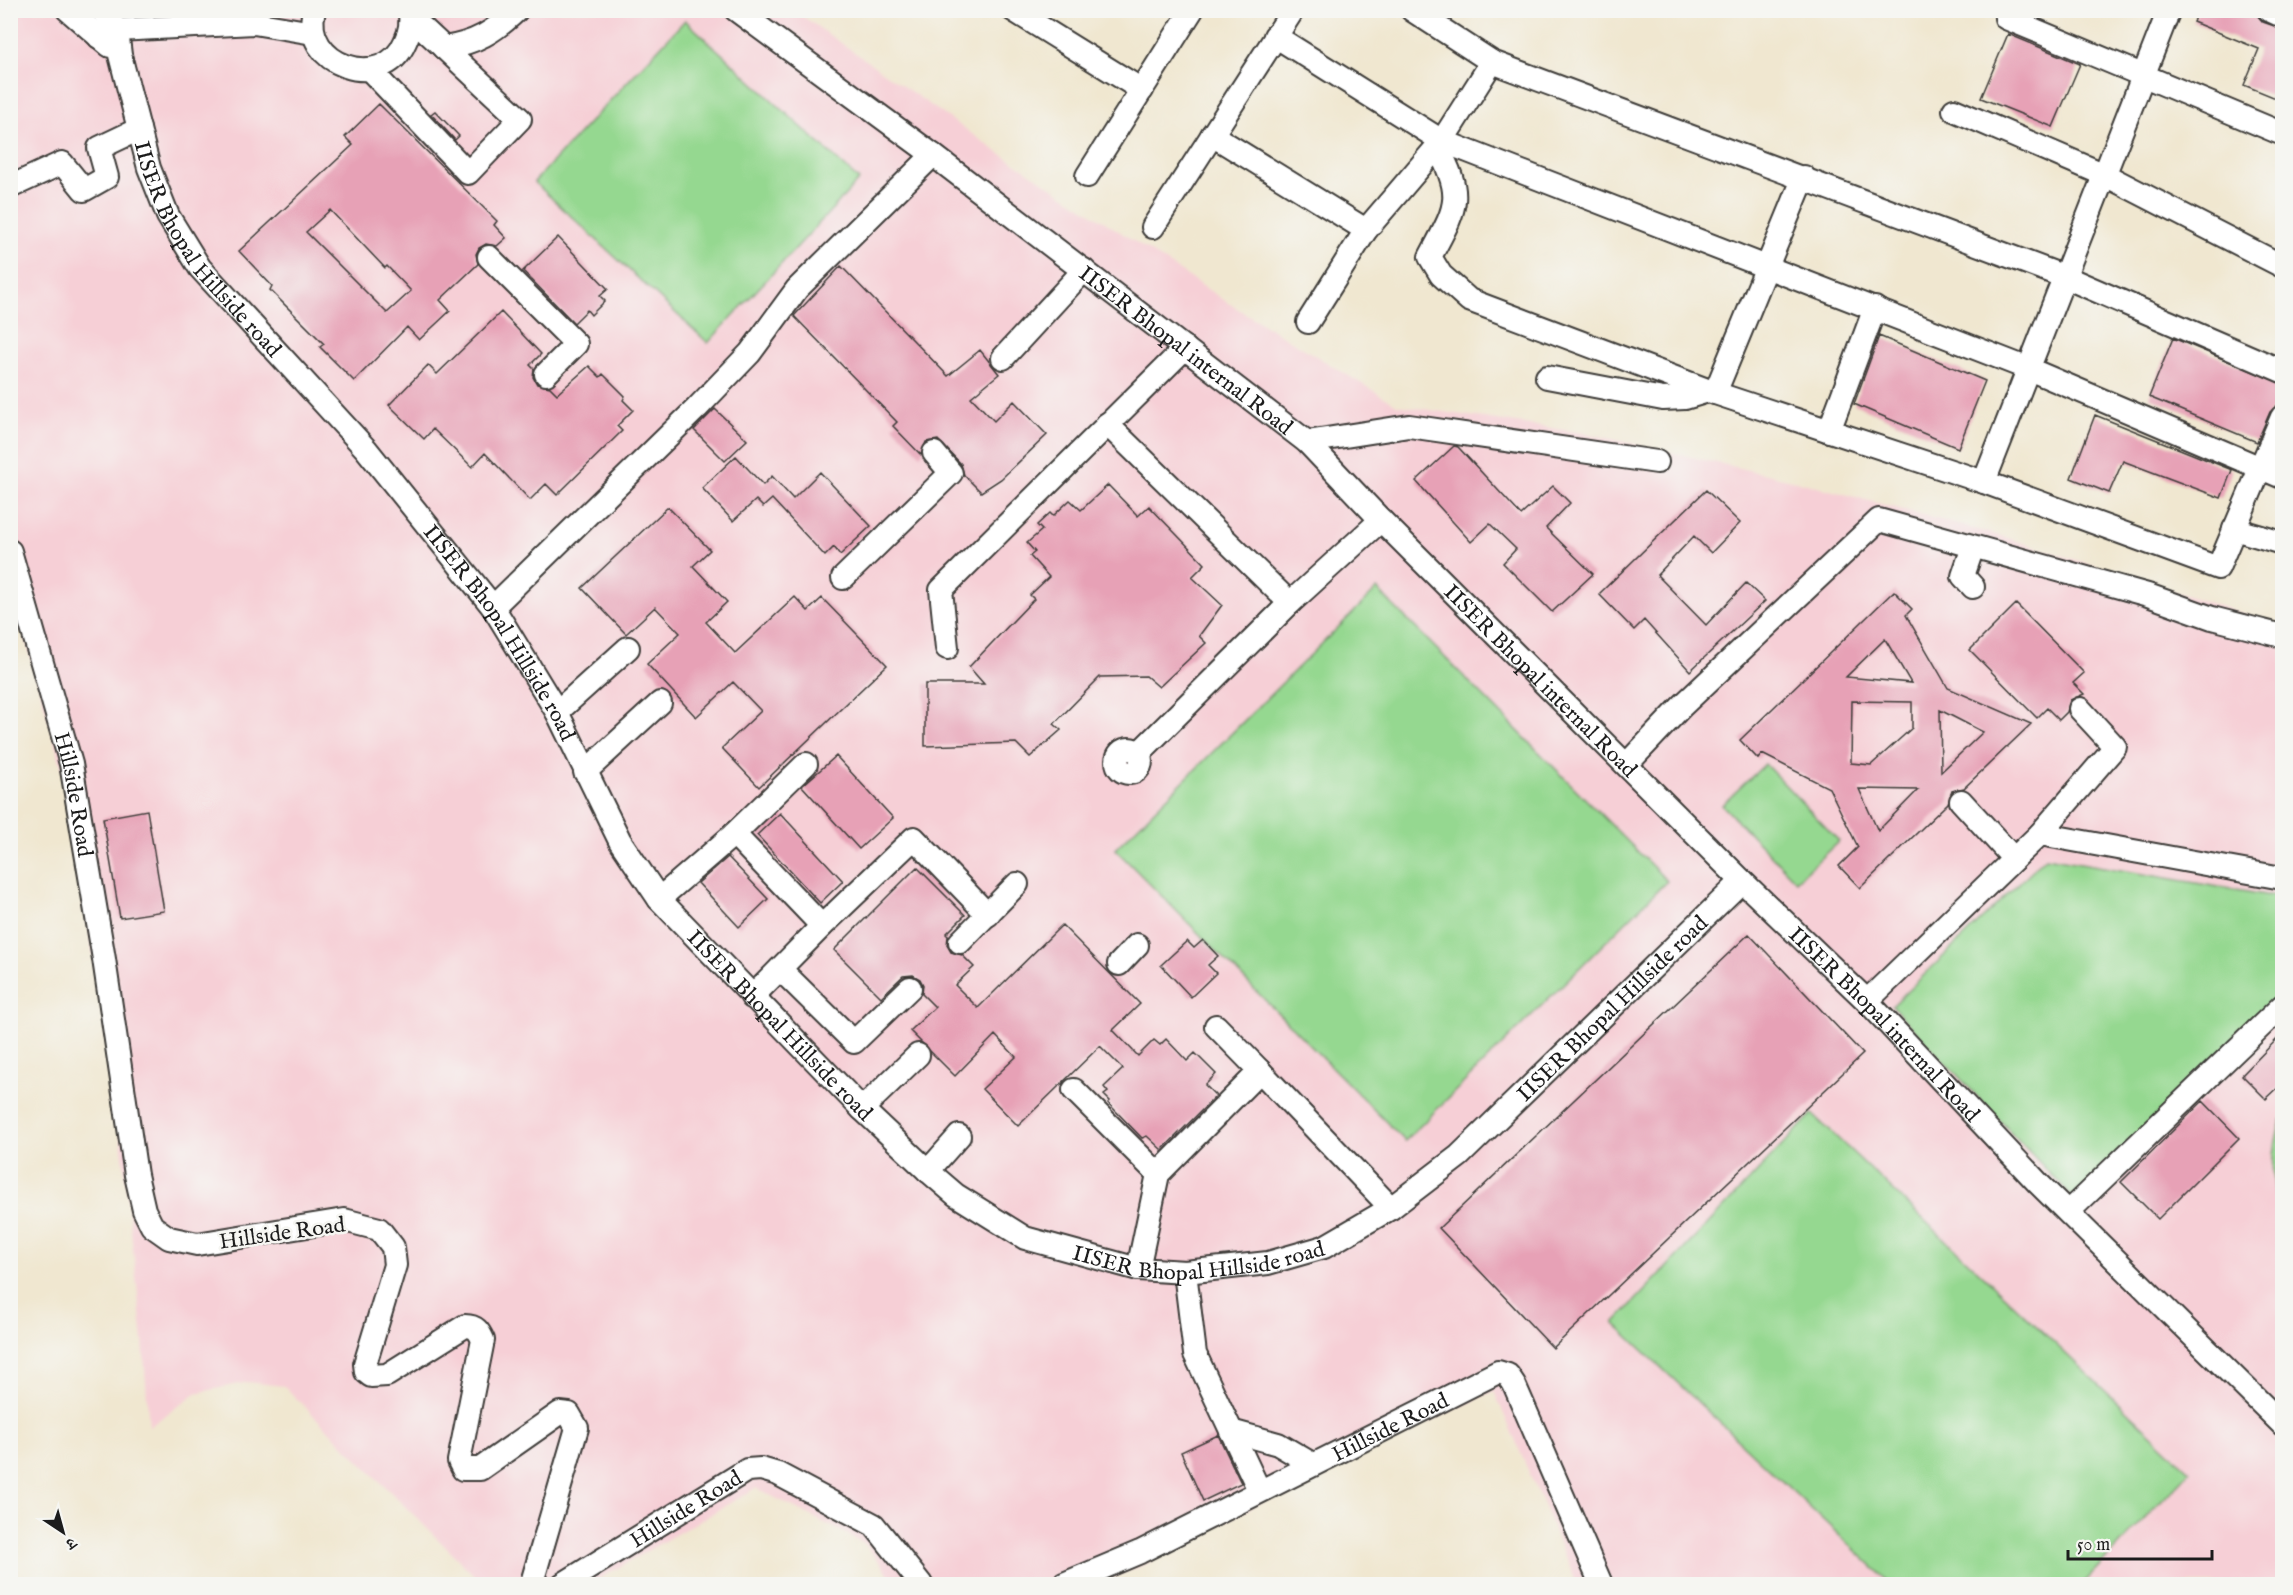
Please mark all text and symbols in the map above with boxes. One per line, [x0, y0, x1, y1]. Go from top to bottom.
street label: IISER Bhopal Hillside road [127, 138, 287, 364]
street label: IISER Bhopal internal Road [1073, 260, 1298, 442]
street label: IISER Bhopal Hillside road [416, 520, 581, 746]
street label: IISER Bhopal internal Road [1437, 579, 1643, 784]
street label: Hillside Road [47, 729, 99, 859]
street label: IISER Bhopal Hillside road [1512, 910, 1715, 1108]
street label: IISER Bhopal internal Road [1782, 921, 1985, 1129]
street label: IISER Bhopal Hillside road [680, 924, 878, 1128]
street label: Hillside Road [218, 1211, 347, 1257]
street label: IISER Bhopal Hillside road [1069, 1235, 1328, 1288]
street label: Hillside Road [1328, 1387, 1454, 1469]
street label: Hillside Road [625, 1464, 748, 1555]
north arrow [33, 1502, 93, 1562]
scale bar [2068, 1523, 2212, 1561]
text: उ [60, 1531, 81, 1554]
text: 50 m [2077, 1534, 2110, 1557]

